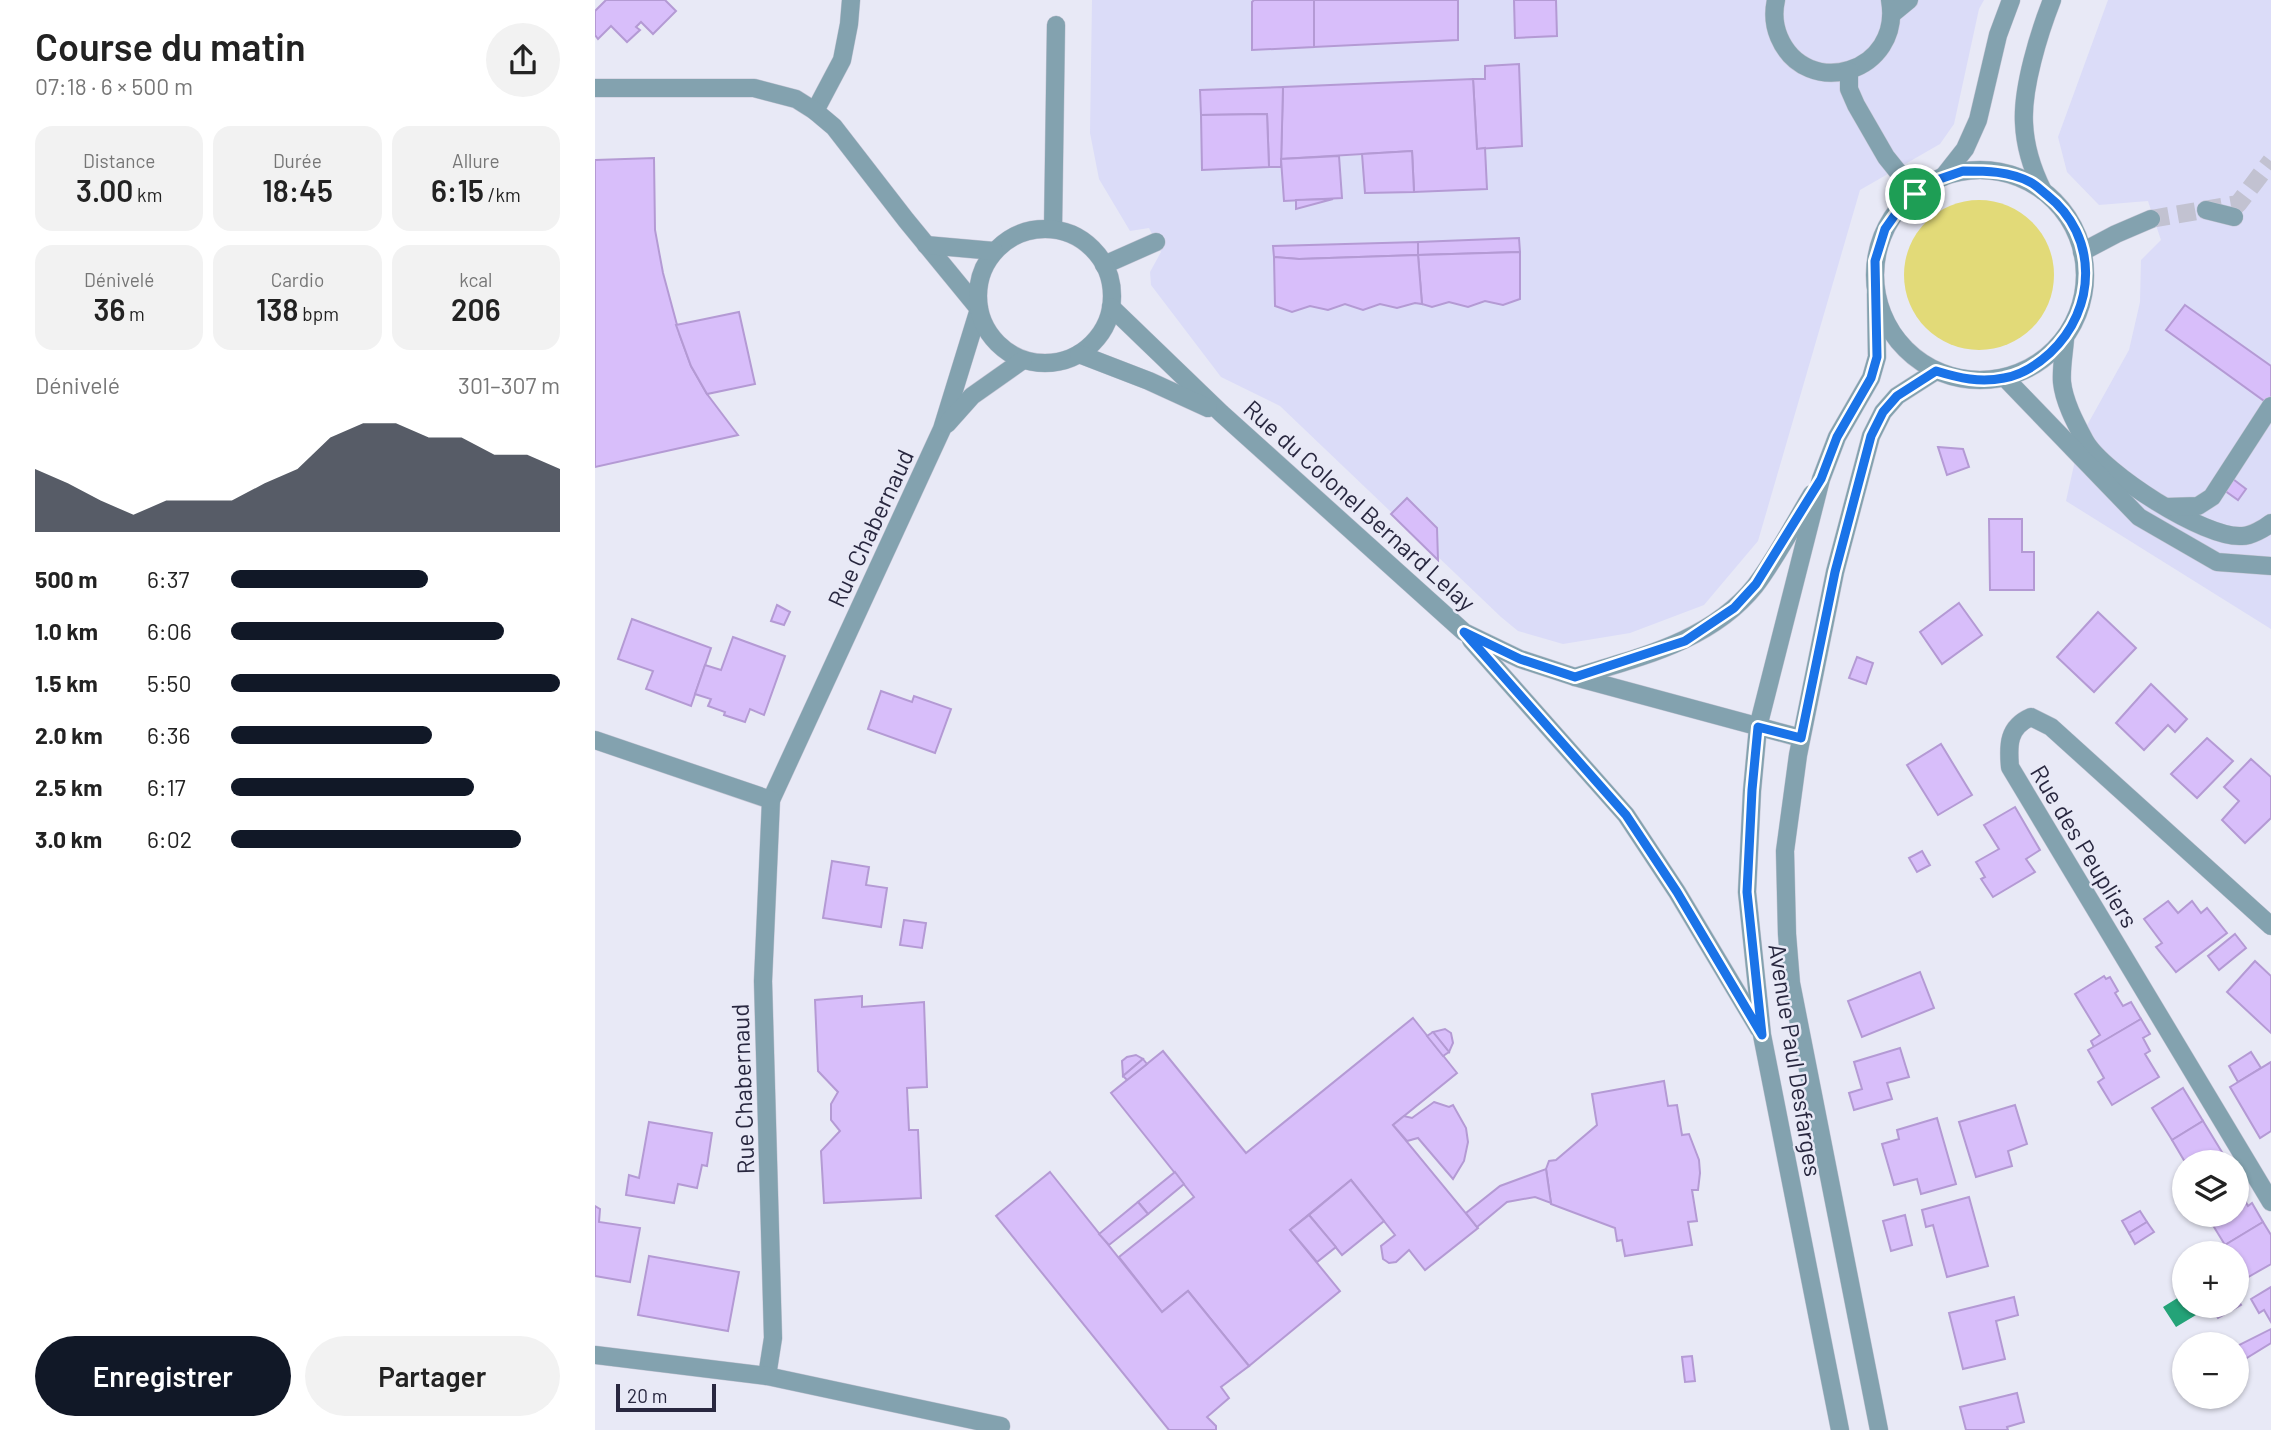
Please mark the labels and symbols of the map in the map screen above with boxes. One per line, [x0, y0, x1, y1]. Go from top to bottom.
pin [1885, 164, 1945, 224]
street label: Rue du Colonel Bernard Lelay [1238, 393, 1482, 617]
street label: Rue Chabernaud [821, 445, 919, 611]
street label: Rue des Peupliers [2025, 759, 2145, 933]
street label: Avenue Paul Desfarges [1763, 941, 1829, 1179]
street label: Rue Chabernaud [725, 1003, 759, 1175]
scale bar [616, 1381, 716, 1413]

